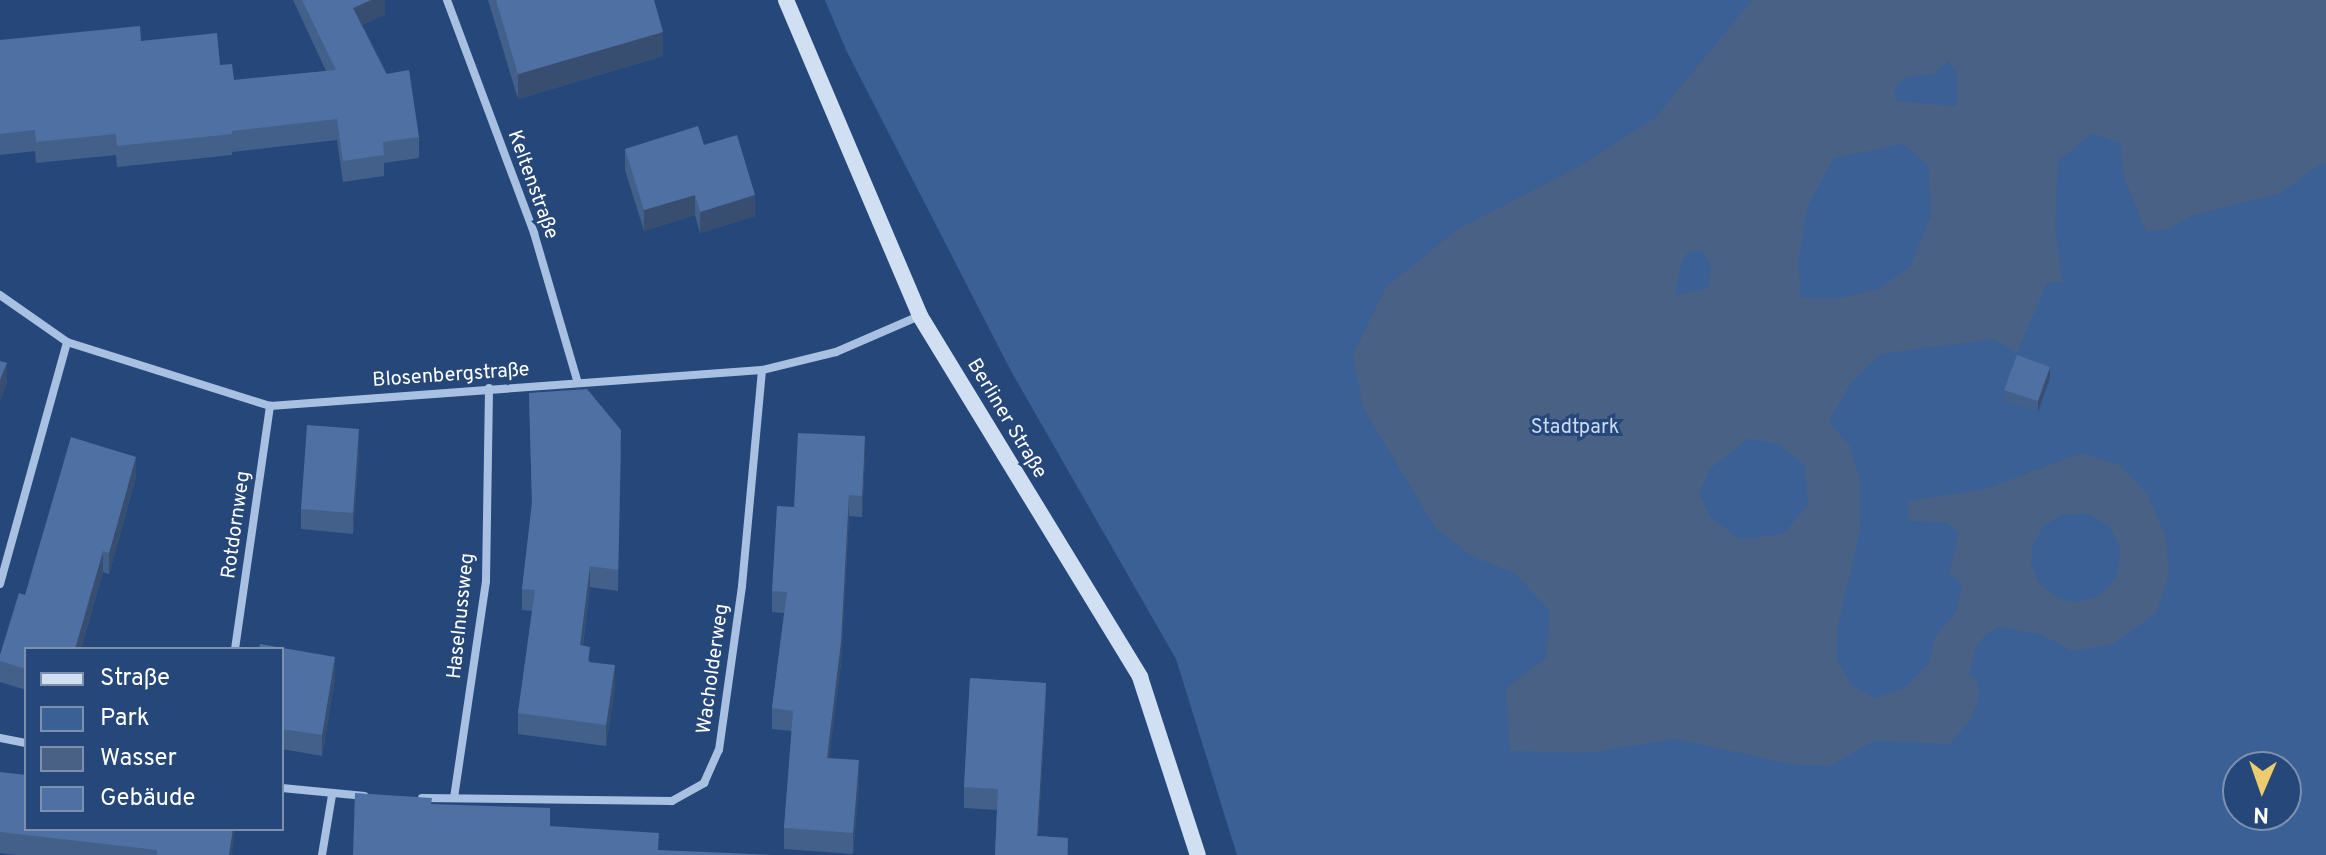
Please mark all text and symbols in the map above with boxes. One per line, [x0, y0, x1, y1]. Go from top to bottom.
street label: Keltenstraße [501, 127, 563, 243]
street label: Berliner Straße [961, 355, 1051, 483]
street label: Blosenbergstraße [372, 359, 530, 393]
park label: Stadtpark [1531, 416, 1619, 440]
street label: Rotdornweg [218, 470, 256, 580]
street label: Haselnussweg [443, 552, 481, 680]
street label: Wacholderweg [693, 602, 735, 736]
legend [24, 647, 284, 831]
text: Straße [100, 664, 170, 694]
text: Park [100, 704, 150, 734]
text: Wasser [100, 744, 177, 774]
north arrow [2222, 751, 2302, 831]
text: Gebäude [100, 784, 195, 814]
text: N [2253, 800, 2270, 827]

